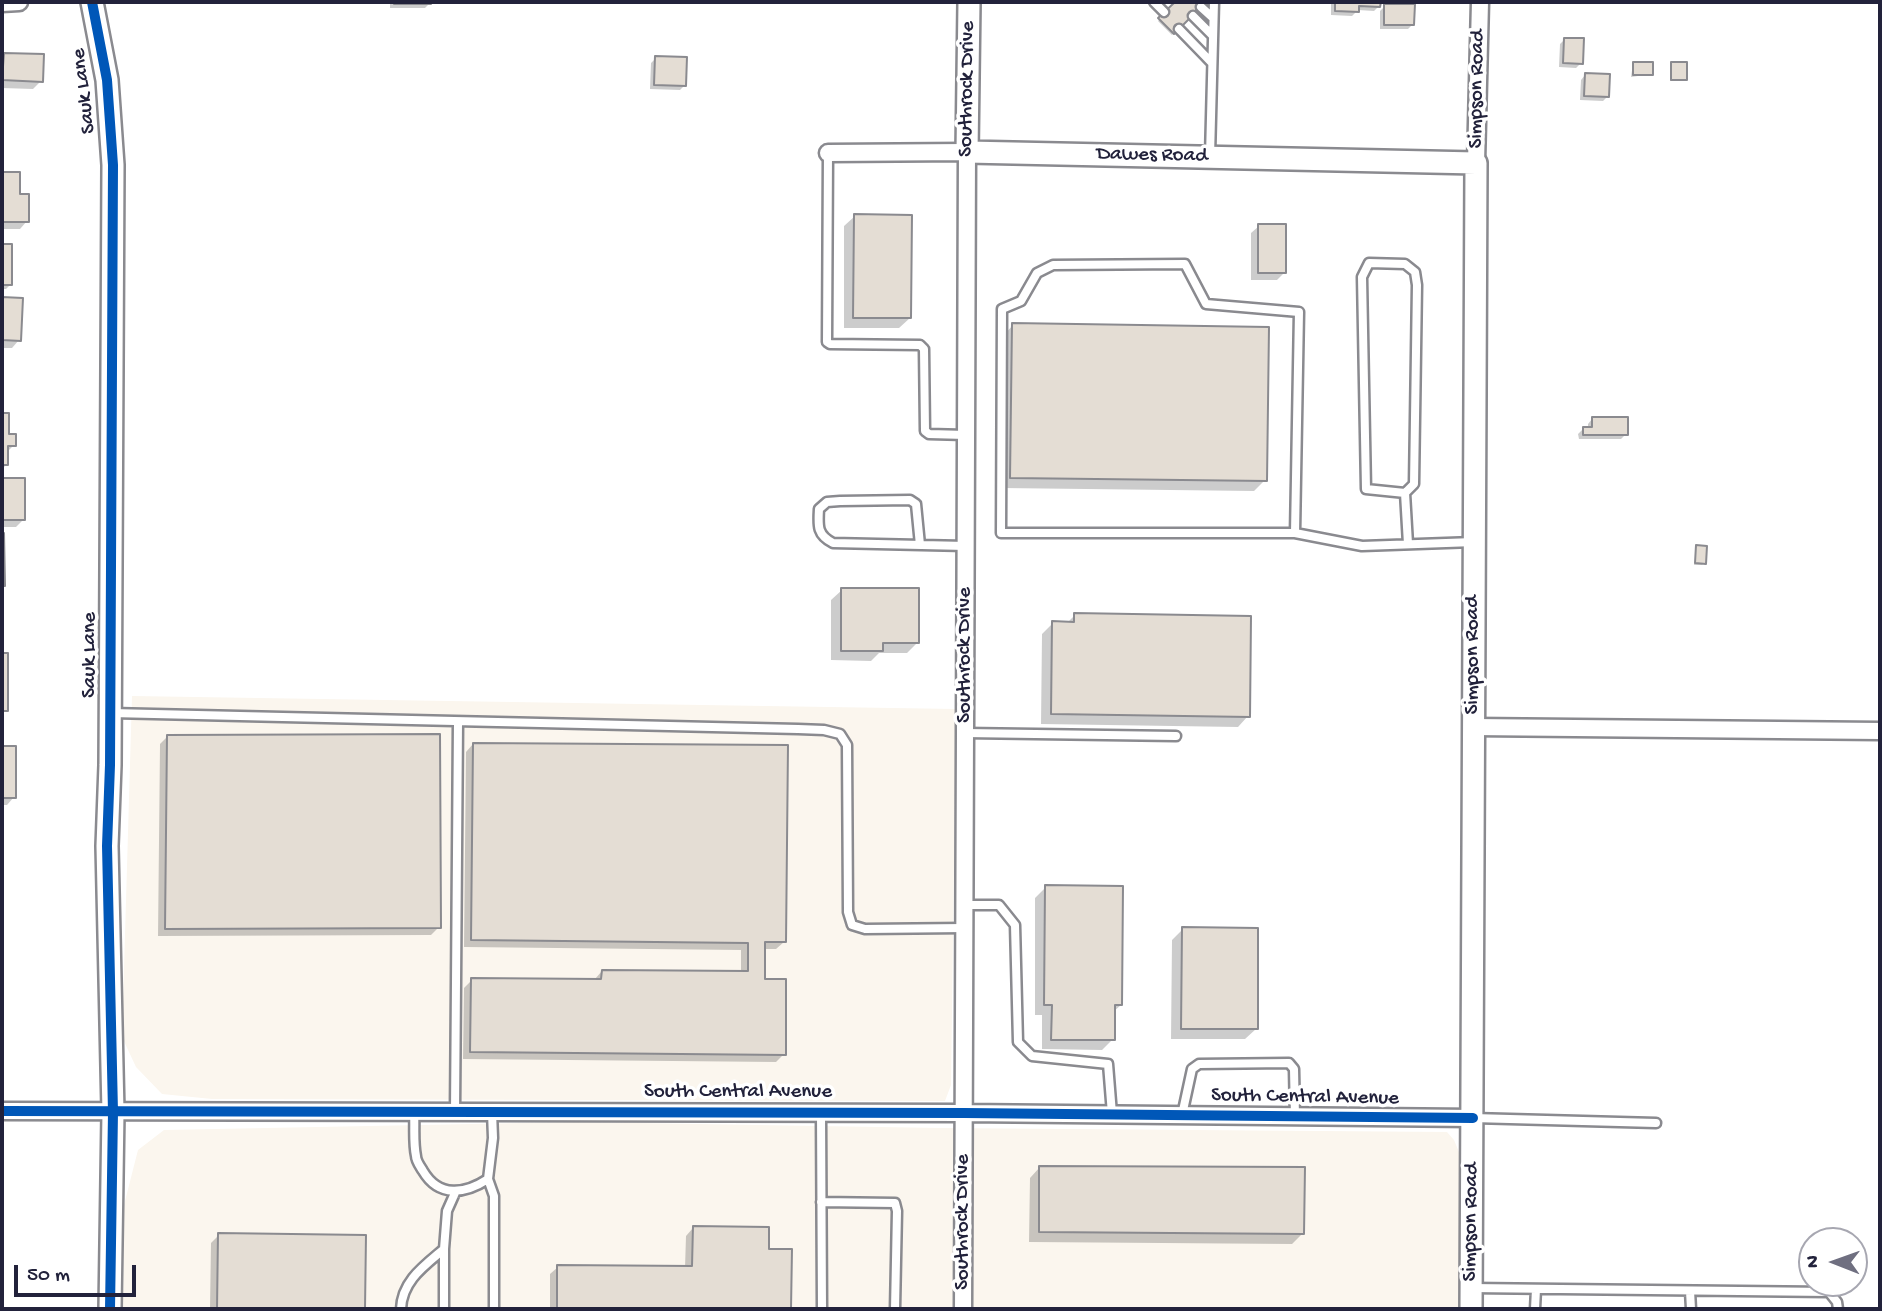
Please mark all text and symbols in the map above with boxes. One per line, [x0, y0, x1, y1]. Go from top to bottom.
street label: Southrock Drive [954, 21, 982, 157]
street label: Simpson Road [1464, 29, 1492, 149]
street label: Sauk Lane [67, 47, 103, 135]
street label: Dawes Road [1096, 142, 1208, 170]
street label: Southrock Drive [953, 587, 979, 723]
street label: Simpson Road [1461, 596, 1487, 714]
street label: Sauk Lane [78, 612, 104, 698]
street label: South Central Avenue [644, 1080, 832, 1106]
street label: South Central Avenue [1211, 1084, 1399, 1112]
street label: Southrock Drive [951, 1154, 977, 1290]
street label: Simpson Road [1458, 1162, 1486, 1282]
north arrow [1798, 1227, 1868, 1297]
scale bar [18, 1252, 140, 1296]
text: N [1802, 1255, 1825, 1268]
text: 50 m [27, 1264, 70, 1289]

